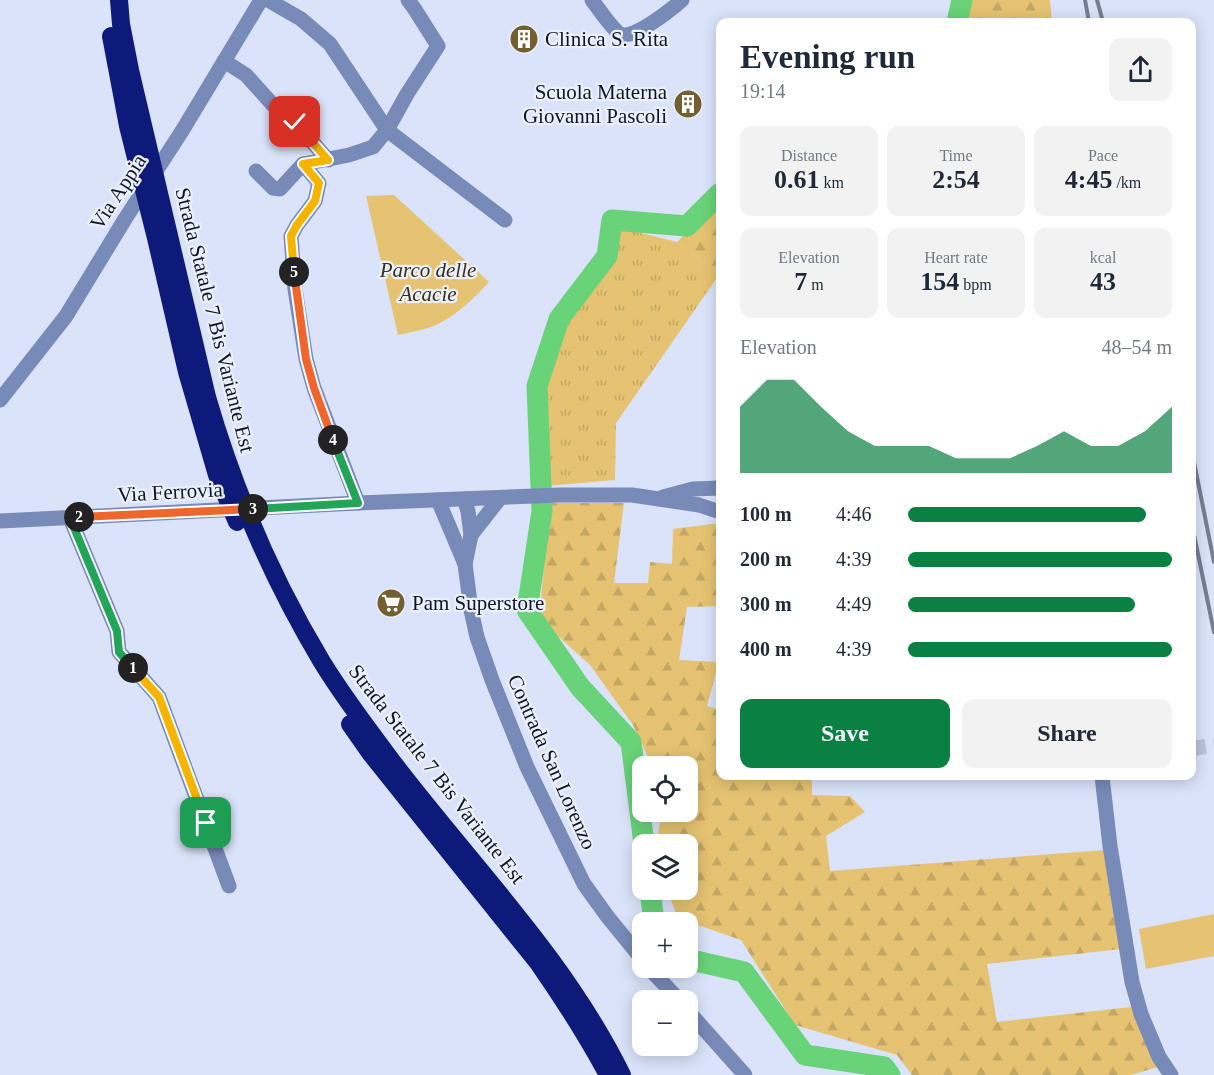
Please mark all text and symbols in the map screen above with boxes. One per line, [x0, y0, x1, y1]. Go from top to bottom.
building icon: Clinica S. Rita [508, 23, 540, 55]
place label: Clinica S. Rita [545, 27, 669, 51]
button: share [1109, 38, 1172, 101]
text: Evening run [740, 39, 915, 75]
place label: Scuola Materna Giovanni Pascoli [523, 80, 668, 128]
text: 19:14 [740, 80, 786, 102]
building icon: Scuola Materna Giovanni Pascoli [672, 88, 704, 120]
pin [269, 96, 320, 147]
icon: check [278, 105, 311, 138]
text: Distance [781, 147, 837, 164]
text: Time [939, 147, 973, 164]
text: Pace [1088, 147, 1118, 164]
street label: Via Appia [85, 149, 151, 234]
text: 0.61 [774, 165, 820, 194]
text: 2:54 [932, 165, 980, 194]
text: 4:45 [1065, 165, 1112, 194]
text: km [820, 174, 844, 191]
text: /km [1112, 174, 1141, 191]
street label: Strada Statale 7 Bis Variante Est [170, 185, 260, 455]
text: Elevation [778, 249, 840, 266]
text: Heart rate [924, 249, 988, 266]
text: kcal [1090, 249, 1116, 266]
pin: 5 [279, 257, 309, 287]
park label: Parco delle Acacie [379, 258, 476, 306]
text: 5 [290, 263, 298, 280]
text: 7 [794, 267, 807, 296]
text: 154 [920, 267, 959, 296]
text: 43 [1090, 267, 1116, 296]
text: m [807, 276, 824, 293]
text: bpm [959, 276, 992, 293]
text: Elevation [740, 336, 817, 358]
text: 48–54 m [1101, 336, 1172, 358]
pin: 4 [318, 425, 348, 455]
text: 4 [329, 431, 337, 448]
street label: Via Ferrovia [117, 477, 224, 507]
pin: 3 [238, 494, 268, 524]
text: 3 [249, 500, 257, 517]
pin: 2 [64, 502, 94, 532]
text: 100 m [740, 503, 792, 525]
text: 4:46 [836, 503, 872, 525]
text: 2 [75, 508, 83, 525]
text: 200 m [740, 548, 792, 570]
text: 4:39 [836, 548, 872, 570]
supermarket icon: Pam Superstore [375, 587, 407, 619]
place label: Pam Superstore [412, 591, 544, 615]
text: 300 m [740, 593, 792, 615]
text: 4:49 [836, 593, 872, 615]
text: 400 m [740, 638, 792, 660]
text: 4:39 [836, 638, 872, 660]
pin: 1 [118, 653, 148, 683]
text: 1 [129, 659, 137, 676]
street label: Strada Statale 7 Bis Variante Est [344, 659, 530, 889]
street label: Contrada San Lorenzo [503, 671, 601, 853]
button: Save [740, 699, 950, 768]
button: Share [962, 699, 1172, 768]
map controls [632, 756, 698, 1056]
button: locate [632, 756, 698, 822]
pin [180, 797, 231, 848]
icon: arrive [189, 806, 222, 839]
button: layers [632, 834, 698, 900]
button: + [632, 912, 698, 978]
button: − [632, 990, 698, 1056]

